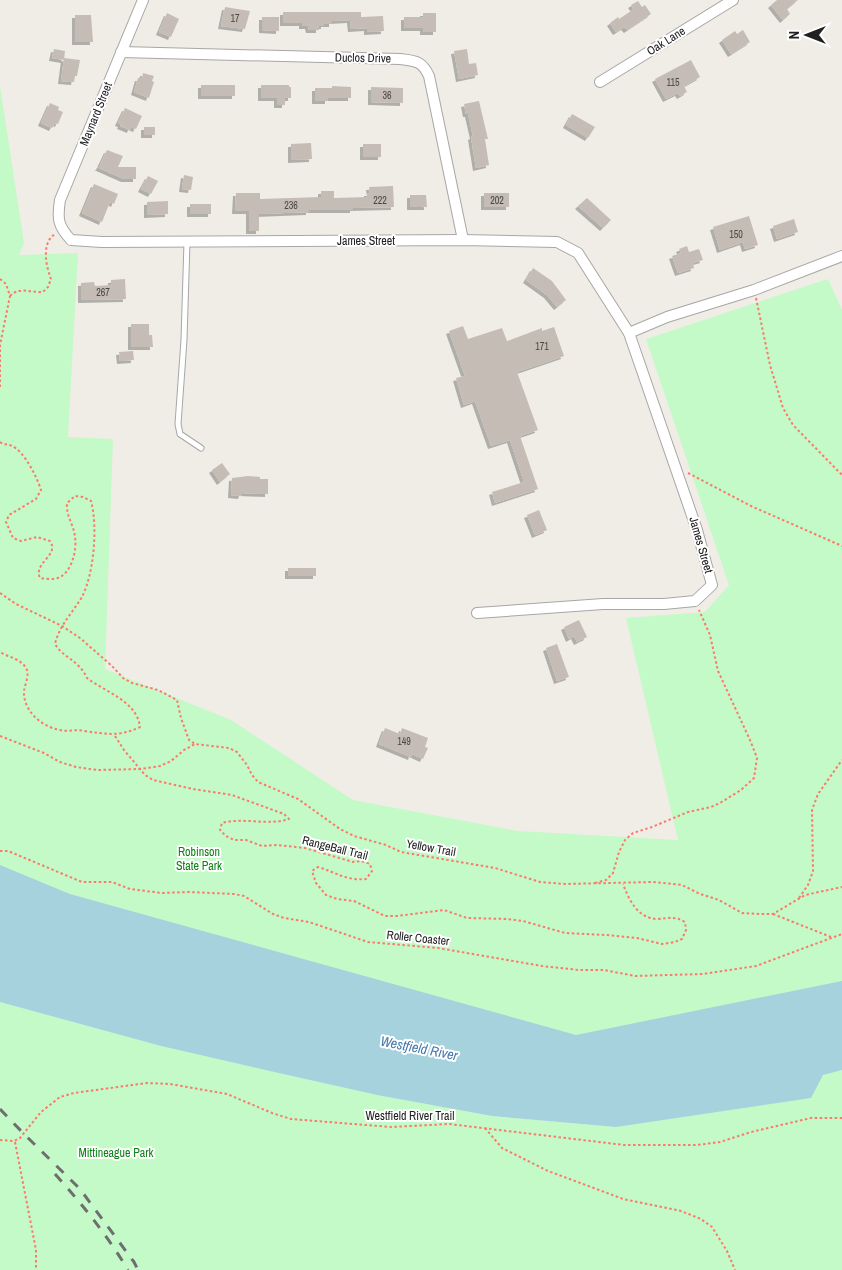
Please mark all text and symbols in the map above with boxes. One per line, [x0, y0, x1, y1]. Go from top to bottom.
north arrow [782, 10, 832, 60]
house number: 17 [230, 12, 240, 25]
street label: Oak Lane [644, 23, 688, 59]
text: N [785, 31, 803, 39]
street label: Duclos Drive [335, 50, 391, 66]
house number: 115 [666, 76, 680, 89]
street label: Maynard Street [76, 80, 116, 148]
house number: 36 [382, 89, 392, 102]
house number: 222 [373, 194, 387, 207]
house number: 202 [490, 194, 504, 207]
house number: 236 [284, 199, 298, 212]
house number: 150 [729, 228, 743, 241]
street label: James Street [337, 233, 395, 249]
house number: 267 [96, 286, 110, 299]
house number: 171 [535, 340, 549, 353]
street label: James Street [685, 515, 717, 575]
house number: 149 [397, 735, 411, 748]
street label: RangeBall Trail [300, 832, 370, 864]
street label: Yellow Trail [405, 836, 457, 860]
park label: Robinson State Park [176, 844, 222, 874]
street label: Roller Coaster [386, 927, 451, 949]
water label: Westfield River [379, 1032, 460, 1065]
street label: Westfield River Trail [366, 1108, 454, 1124]
park label: Mittineague Park [79, 1145, 154, 1161]

